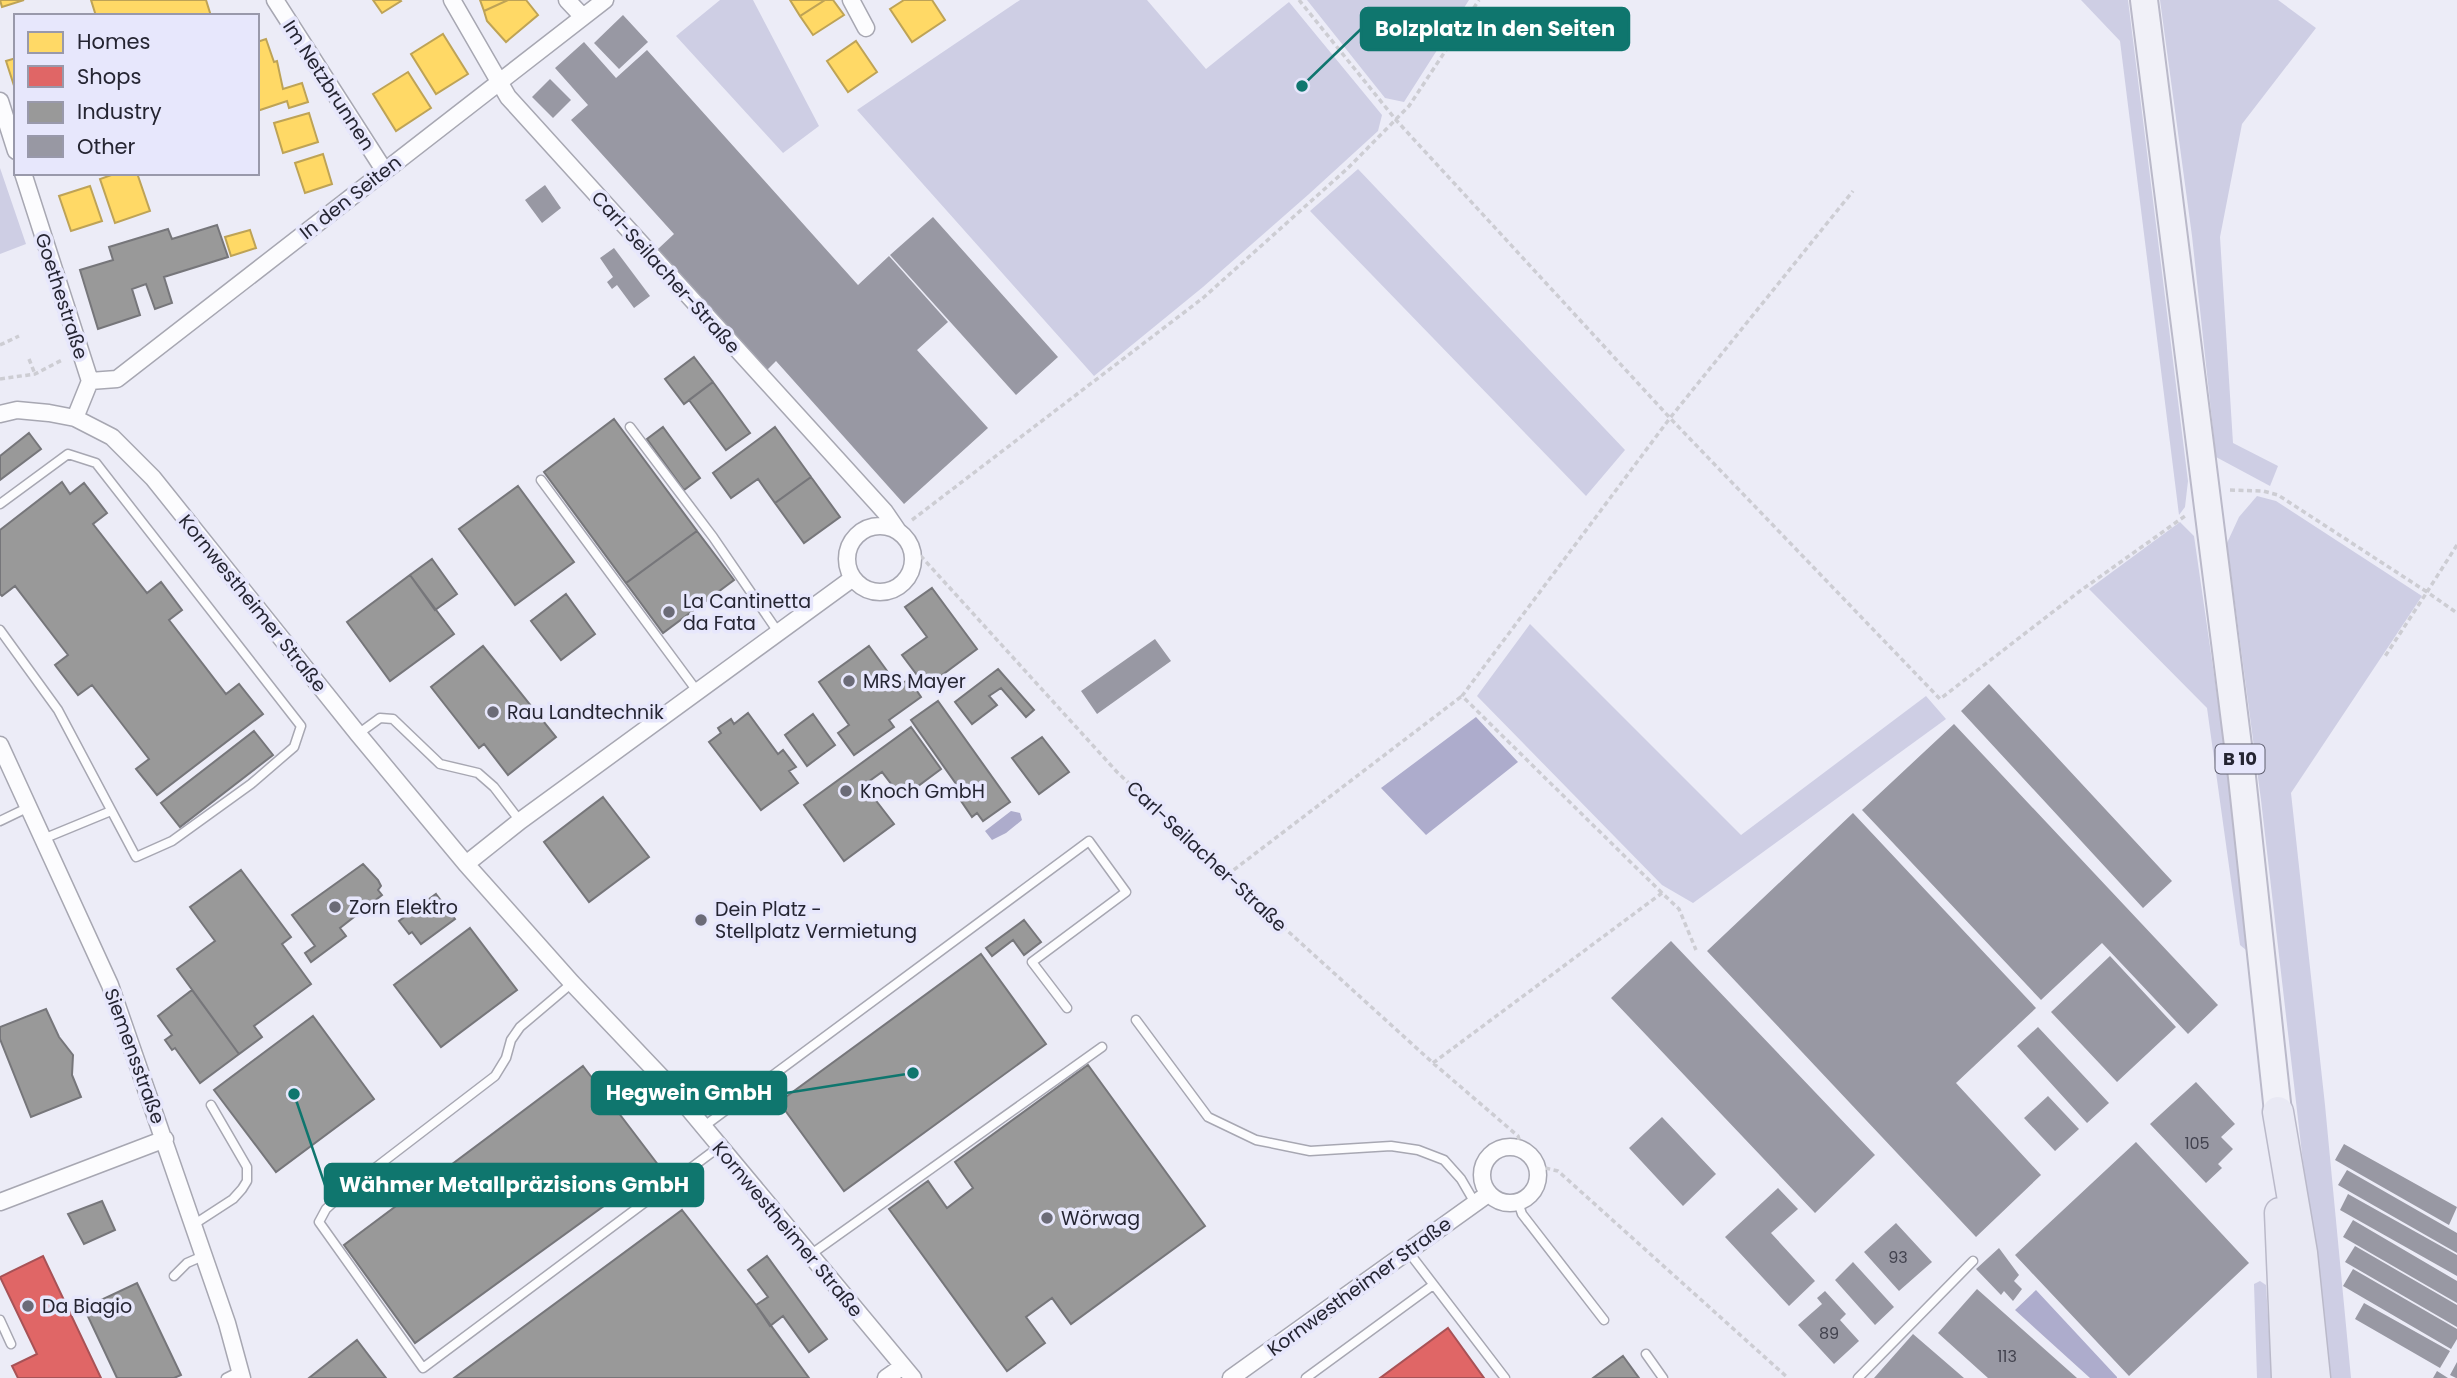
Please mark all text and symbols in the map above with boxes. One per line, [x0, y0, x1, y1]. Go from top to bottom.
callout: Bolzplatz In den Seiten [1361, 8, 1629, 50]
legend [14, 14, 259, 175]
text: Bolzplatz In den Seiten [1375, 14, 1615, 43]
street label: Im Netzbrunnen [276, 15, 381, 156]
text: Homes [77, 27, 151, 56]
text: Shops [77, 62, 141, 91]
text: Industry [77, 97, 162, 126]
text: Other [77, 132, 136, 161]
street label: In den Seiten [294, 149, 407, 246]
street label: Carl-Seilacher-Straße [585, 185, 746, 360]
street label: Goethestraße [28, 230, 95, 363]
street label: Kornwestheimer Straße [172, 509, 333, 698]
place label: La Cantinetta da Fata [683, 588, 811, 637]
marker: La Cantinetta da Fata [661, 604, 677, 620]
place label: MRS Mayer [863, 668, 966, 695]
marker: MRS Mayer [841, 673, 857, 689]
place label: Rau Landtechnik [507, 699, 664, 726]
marker: Rau Landtechnik [485, 704, 501, 720]
road number: B 10 [2216, 744, 2264, 774]
street label: Carl-Seilacher-Straße [1120, 775, 1293, 938]
place label: Knoch GmbH [860, 778, 985, 805]
marker: Knoch GmbH [838, 783, 854, 799]
place label: Zorn Elektro [349, 894, 458, 921]
place label: Dein Platz - Stellplatz Vermietung [715, 896, 917, 945]
marker: Zorn Elektro [327, 899, 343, 915]
marker: Dein Platz - Stellplatz Vermietung [693, 912, 709, 928]
street label: Siemensstraße [97, 985, 172, 1128]
callout: Hegwein GmbH [592, 1072, 786, 1114]
text: Hegwein GmbH [606, 1078, 772, 1107]
house number: 105 [2184, 1132, 2210, 1155]
street label: Kornwestheimer Straße [706, 1136, 869, 1323]
callout: Wähmer Metallpräzisions GmbH [325, 1164, 703, 1206]
text: Wähmer Metallpräzisions GmbH [339, 1170, 689, 1199]
place label: Wörwag [1061, 1205, 1140, 1232]
marker: Wörwag [1039, 1210, 1055, 1226]
street label: Kornwestheimer Straße [1262, 1210, 1457, 1363]
house number: 93 [1888, 1246, 1908, 1269]
place label: Da Biagio [42, 1293, 132, 1320]
marker: Da Biagio [20, 1298, 36, 1314]
house number: 89 [1819, 1322, 1839, 1345]
house number: 113 [1997, 1345, 2017, 1368]

